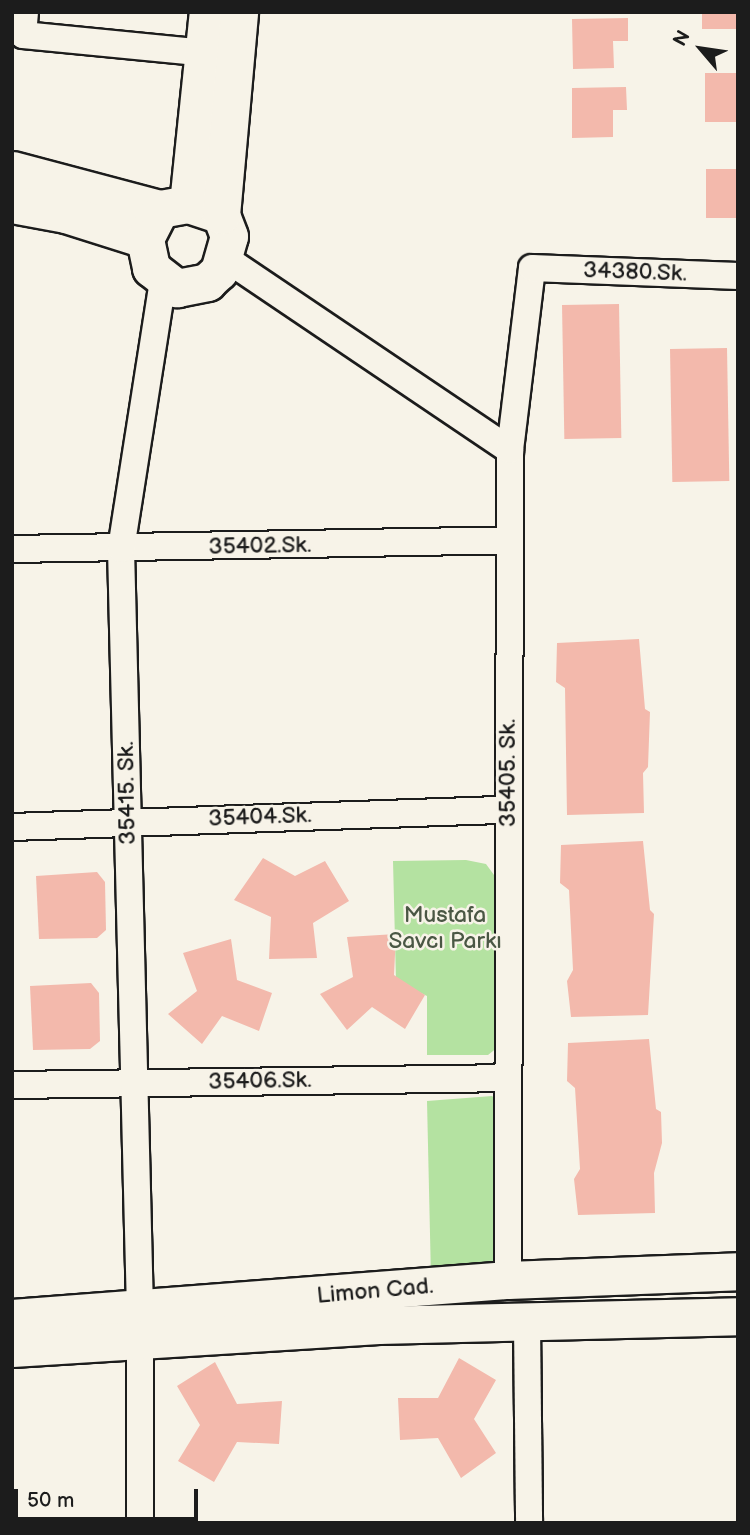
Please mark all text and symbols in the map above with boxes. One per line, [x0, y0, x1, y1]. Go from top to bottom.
north arrow [666, 14, 736, 84]
text: N [669, 27, 696, 50]
street label: 34380.Sk. [583, 256, 687, 288]
street label: 35402.Sk. [208, 531, 312, 561]
street label: 35405. Sk. [494, 719, 522, 827]
street label: 35415. Sk. [112, 741, 142, 845]
street label: 35404.Sk. [208, 801, 312, 833]
park label: Mustafa Savcı Parkı [388, 901, 502, 955]
street label: 35406.Sk. [208, 1066, 312, 1096]
street label: Limon Cad. [316, 1272, 434, 1310]
scale bar [18, 1476, 201, 1520]
text: 50 m [27, 1488, 74, 1513]

